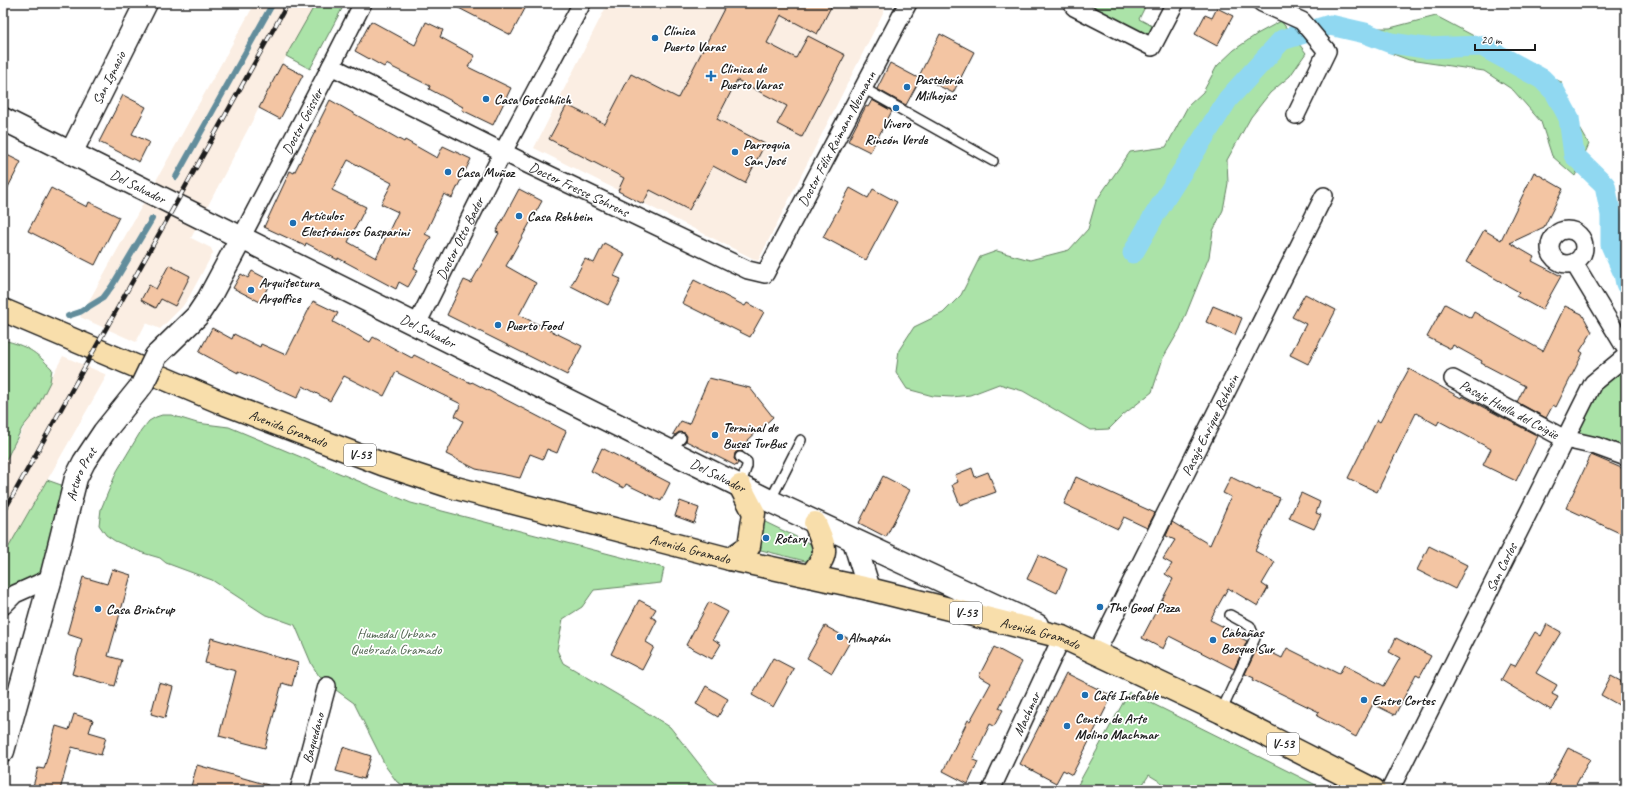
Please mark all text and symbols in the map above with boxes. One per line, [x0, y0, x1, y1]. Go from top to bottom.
place label: Clínica Puerto Varas [663, 22, 727, 55]
scale bar [1475, 26, 1535, 52]
text: 20 m [1481, 32, 1503, 48]
marker: Clínica Puerto Varas [650, 33, 660, 43]
street label: San Ignacio [88, 47, 130, 107]
place label: Clinica de Puerto Varas [720, 60, 784, 93]
street label: Doctor Félix Raimann Neumann [794, 67, 880, 209]
marker: Clinica de Puerto Varas [705, 70, 717, 82]
place label: Pastelería Milhojas [915, 71, 964, 104]
marker: Pastelería Milhojas [902, 82, 912, 92]
street label: Doctor Geissler [278, 84, 327, 157]
place label: Casa Gotschlich [494, 91, 572, 108]
marker: Casa Gotschlich [481, 94, 491, 104]
marker: Vivero Rincón Verde [891, 103, 901, 113]
place label: Vivero Rincón Verde [864, 115, 929, 148]
place label: Parroquia San José [743, 136, 791, 169]
marker: Parroquia San José [730, 147, 740, 157]
street label: Doctor Fresse Sohrens [527, 158, 633, 221]
place label: Casa Muñoz [456, 164, 516, 181]
street label: Del Salvador [108, 165, 169, 208]
marker: Casa Muñoz [443, 167, 453, 177]
street label: Doctor Otto Bader [432, 193, 488, 282]
place label: Artículos Electrónicos Gasparini [301, 207, 411, 240]
place label: Casa Rehbein [527, 208, 593, 225]
marker: Casa Rehbein [514, 211, 524, 221]
marker: Artículos Electrónicos Gasparini [288, 218, 298, 228]
place label: Arquitectura Arqoffice [259, 274, 321, 307]
marker: Arquitectura Arqoffice [246, 285, 256, 295]
street label: Del Salvador [398, 310, 459, 352]
place label: Puerto Food [506, 317, 564, 334]
marker: Puerto Food [493, 320, 503, 330]
street label: Pasaje Enrique Rehbein [1177, 371, 1243, 478]
street label: Pasaje Huella del Coigüe [1457, 376, 1563, 443]
street label: Avenida Gramado [247, 406, 331, 451]
place label: Terminal de Buses TurBus [723, 419, 788, 452]
marker: Terminal de Buses TurBus [710, 430, 720, 440]
street label: Arturo Prat [62, 443, 101, 503]
road number: V-53 [344, 444, 376, 466]
street label: Del Salvador [688, 454, 749, 496]
street label: Avenida Gramado [648, 530, 733, 568]
place label: Rotary [774, 530, 809, 547]
marker: Rotary [761, 533, 771, 543]
street label: San Carlos [1482, 539, 1521, 594]
place label: The Good Pizza [1108, 599, 1181, 616]
place label: Casa Brintrup [106, 601, 176, 618]
road number: V-53 [950, 602, 982, 624]
marker: The Good Pizza [1095, 602, 1105, 612]
marker: Casa Brintrup [93, 604, 103, 614]
street label: Avenida Gramado [999, 613, 1084, 653]
place label: Cabañas Bosque Sur [1221, 624, 1276, 657]
park label: Humedal Urbano Quebrada Gramado [351, 625, 442, 658]
place label: Almapán [848, 629, 891, 646]
marker: Almapán [835, 632, 845, 642]
marker: Cabañas Bosque Sur [1208, 635, 1218, 645]
place label: Café Inefable [1093, 687, 1159, 704]
street label: Machmar [1009, 688, 1045, 738]
marker: Café Inefable [1080, 690, 1090, 700]
place label: Entre Cortes [1372, 692, 1437, 709]
marker: Entre Cortes [1359, 695, 1369, 705]
street label: Baquedano [298, 709, 328, 765]
place label: Centro de Arte Molino Machmar [1075, 710, 1160, 743]
marker: Centro de Arte Molino Machmar [1062, 721, 1072, 731]
road number: V-53 [1267, 733, 1299, 755]

